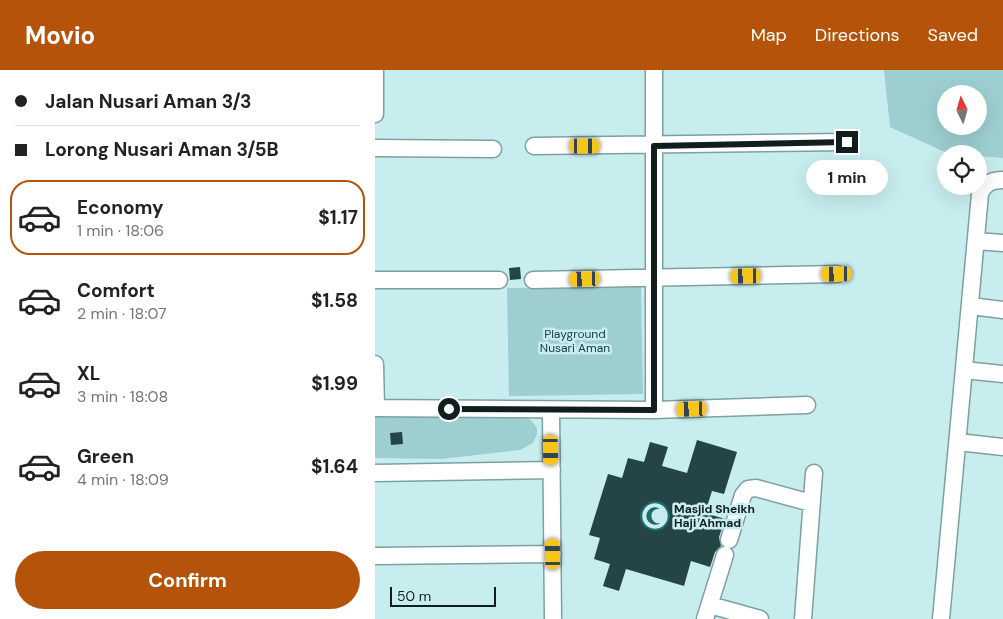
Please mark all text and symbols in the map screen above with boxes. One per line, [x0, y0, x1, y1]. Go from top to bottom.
text: Movio [25, 20, 95, 51]
text: Map [751, 23, 787, 47]
text: Directions [815, 23, 900, 47]
text: Saved [928, 23, 978, 47]
north arrow [937, 85, 987, 135]
map controls [937, 85, 987, 195]
text: Jalan Nusari Aman 3/3 [45, 89, 251, 114]
route end [836, 131, 858, 153]
text: Lorong Nusari Aman 3/5B [45, 137, 279, 162]
car [570, 139, 600, 154]
button: locate [937, 145, 987, 195]
callout: 1 min [806, 160, 888, 194]
text: 1 min [828, 167, 866, 188]
icon: car [17, 195, 62, 240]
text: Economy [77, 195, 164, 220]
text: $1.17 [318, 205, 358, 230]
text: 1 min · 18:06 [77, 220, 164, 241]
car [821, 266, 852, 282]
car [730, 268, 761, 284]
car [569, 271, 600, 287]
icon: car [17, 278, 62, 323]
text: Comfort [77, 278, 155, 303]
text: $1.58 [311, 288, 358, 313]
text: 2 min · 18:07 [77, 303, 167, 324]
park label: Playground Nusari Aman [540, 326, 610, 356]
icon: car [17, 361, 62, 406]
text: XL [77, 361, 100, 386]
text: $1.99 [311, 371, 358, 396]
text: 3 min · 18:08 [77, 386, 168, 407]
route start [438, 398, 460, 420]
car [676, 401, 707, 417]
car [543, 435, 558, 465]
icon: car [17, 444, 62, 489]
text: Green [77, 444, 134, 469]
text: $1.64 [311, 454, 358, 479]
text: 4 min · 18:09 [77, 469, 169, 490]
mosque icon: Masjid Sheikh Haji Ahmad [640, 501, 670, 531]
place label: Masjid Sheikh Haji Ahmad [674, 501, 755, 531]
car [545, 539, 560, 569]
button: Confirm [15, 551, 360, 609]
scale bar [390, 584, 496, 607]
text: 50 m [397, 587, 431, 605]

